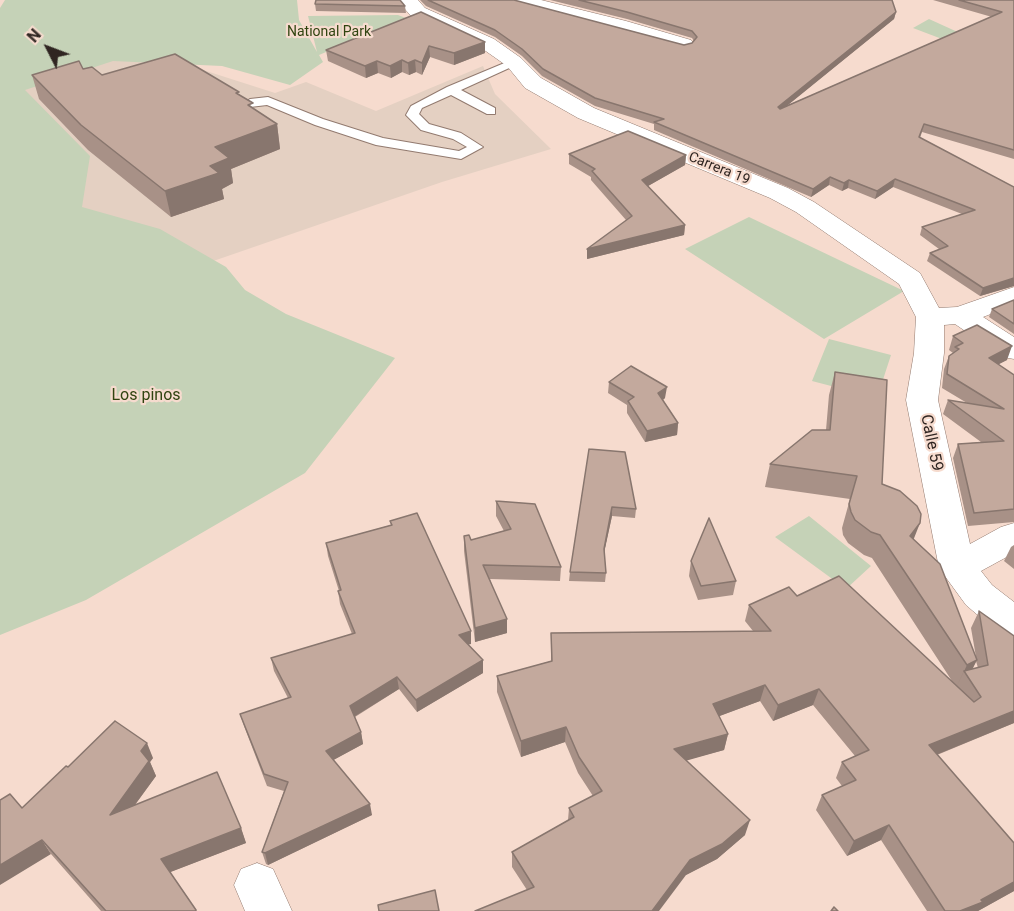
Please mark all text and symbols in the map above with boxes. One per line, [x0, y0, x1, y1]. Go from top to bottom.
north arrow [18, 18, 78, 78]
park label: National Park [287, 24, 371, 40]
text: N [23, 25, 45, 46]
street label: Carrera 19 [686, 149, 752, 189]
park label: Los pinos [111, 386, 181, 406]
street label: Calle 59 [916, 413, 946, 473]

